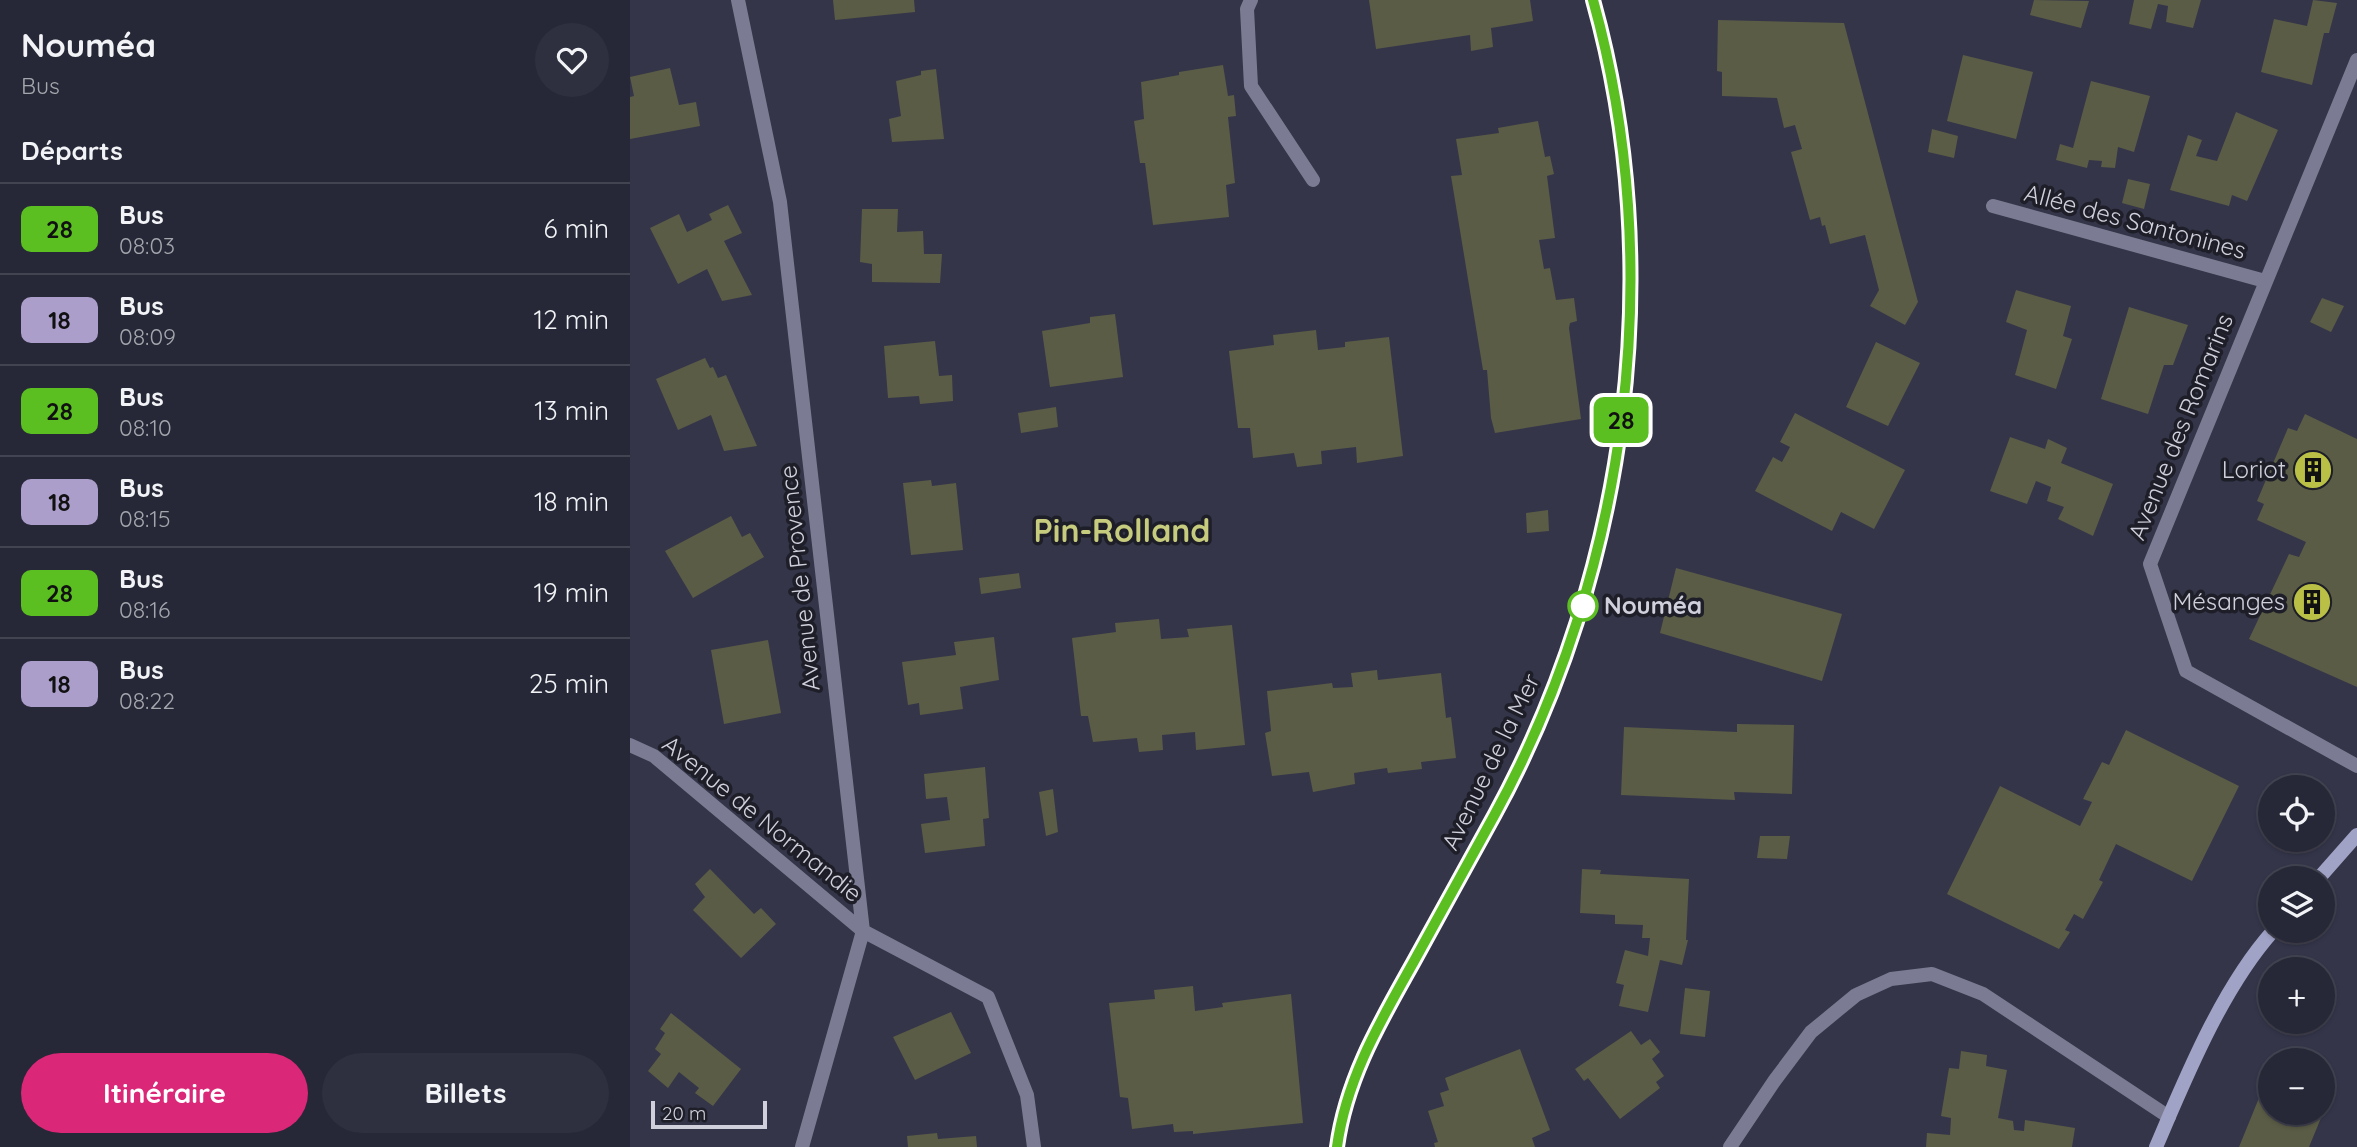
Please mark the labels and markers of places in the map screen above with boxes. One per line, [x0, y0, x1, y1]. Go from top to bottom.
building icon: Loriot [2292, 449, 2334, 491]
place label: Loriot [2222, 454, 2286, 484]
building icon: Mésanges [2291, 581, 2333, 623]
place label: Mésanges [2172, 586, 2285, 616]
place label: Nouméa [1604, 590, 1702, 620]
marker: Nouméa [1568, 591, 1598, 621]

